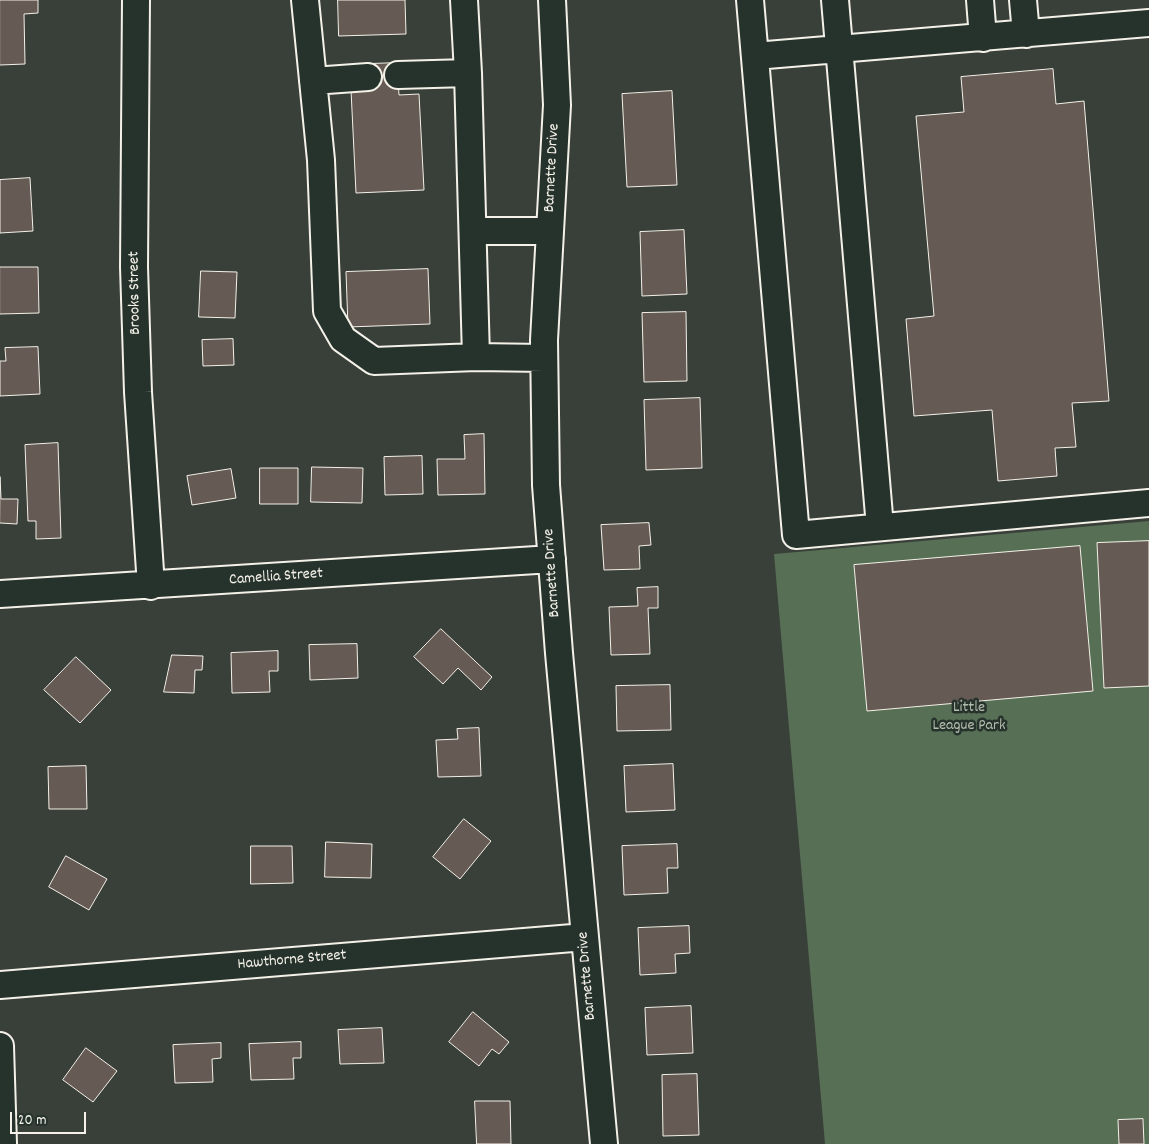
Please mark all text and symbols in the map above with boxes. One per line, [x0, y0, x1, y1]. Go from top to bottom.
street label: Barnette Drive [541, 123, 565, 213]
street label: Brooks Street [126, 251, 146, 335]
street label: Barnette Drive [540, 528, 566, 618]
street label: Camellia Street [228, 565, 324, 591]
park label: Little League Park [933, 699, 1005, 737]
street label: Barnette Drive [575, 931, 601, 1021]
street label: Hawthorne Street [237, 947, 347, 975]
scale bar [12, 1102, 89, 1134]
text: 20 m [18, 1110, 46, 1132]

